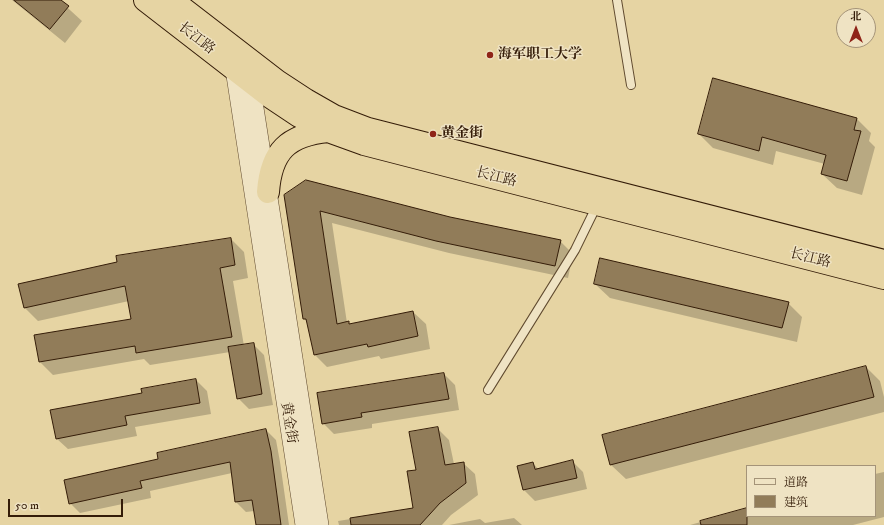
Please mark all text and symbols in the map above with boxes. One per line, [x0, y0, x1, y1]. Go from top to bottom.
north arrow [836, 8, 876, 48]
text: 北 [851, 10, 862, 24]
street label: 长江路 [174, 19, 218, 59]
place label: 海军职工大学 [498, 47, 582, 63]
marker: 海军职工大学 [485, 50, 495, 60]
place label: 黄金街 [441, 126, 483, 142]
marker: 黄金街 [428, 129, 438, 139]
street label: 长江路 [474, 165, 518, 191]
street label: 长江路 [788, 246, 832, 272]
street label: 黄金街 [276, 401, 300, 445]
legend [746, 465, 876, 517]
text: 道路 [784, 475, 808, 490]
scale bar [10, 491, 125, 517]
text: 建筑 [784, 495, 808, 510]
text: 50 m [15, 498, 39, 513]

